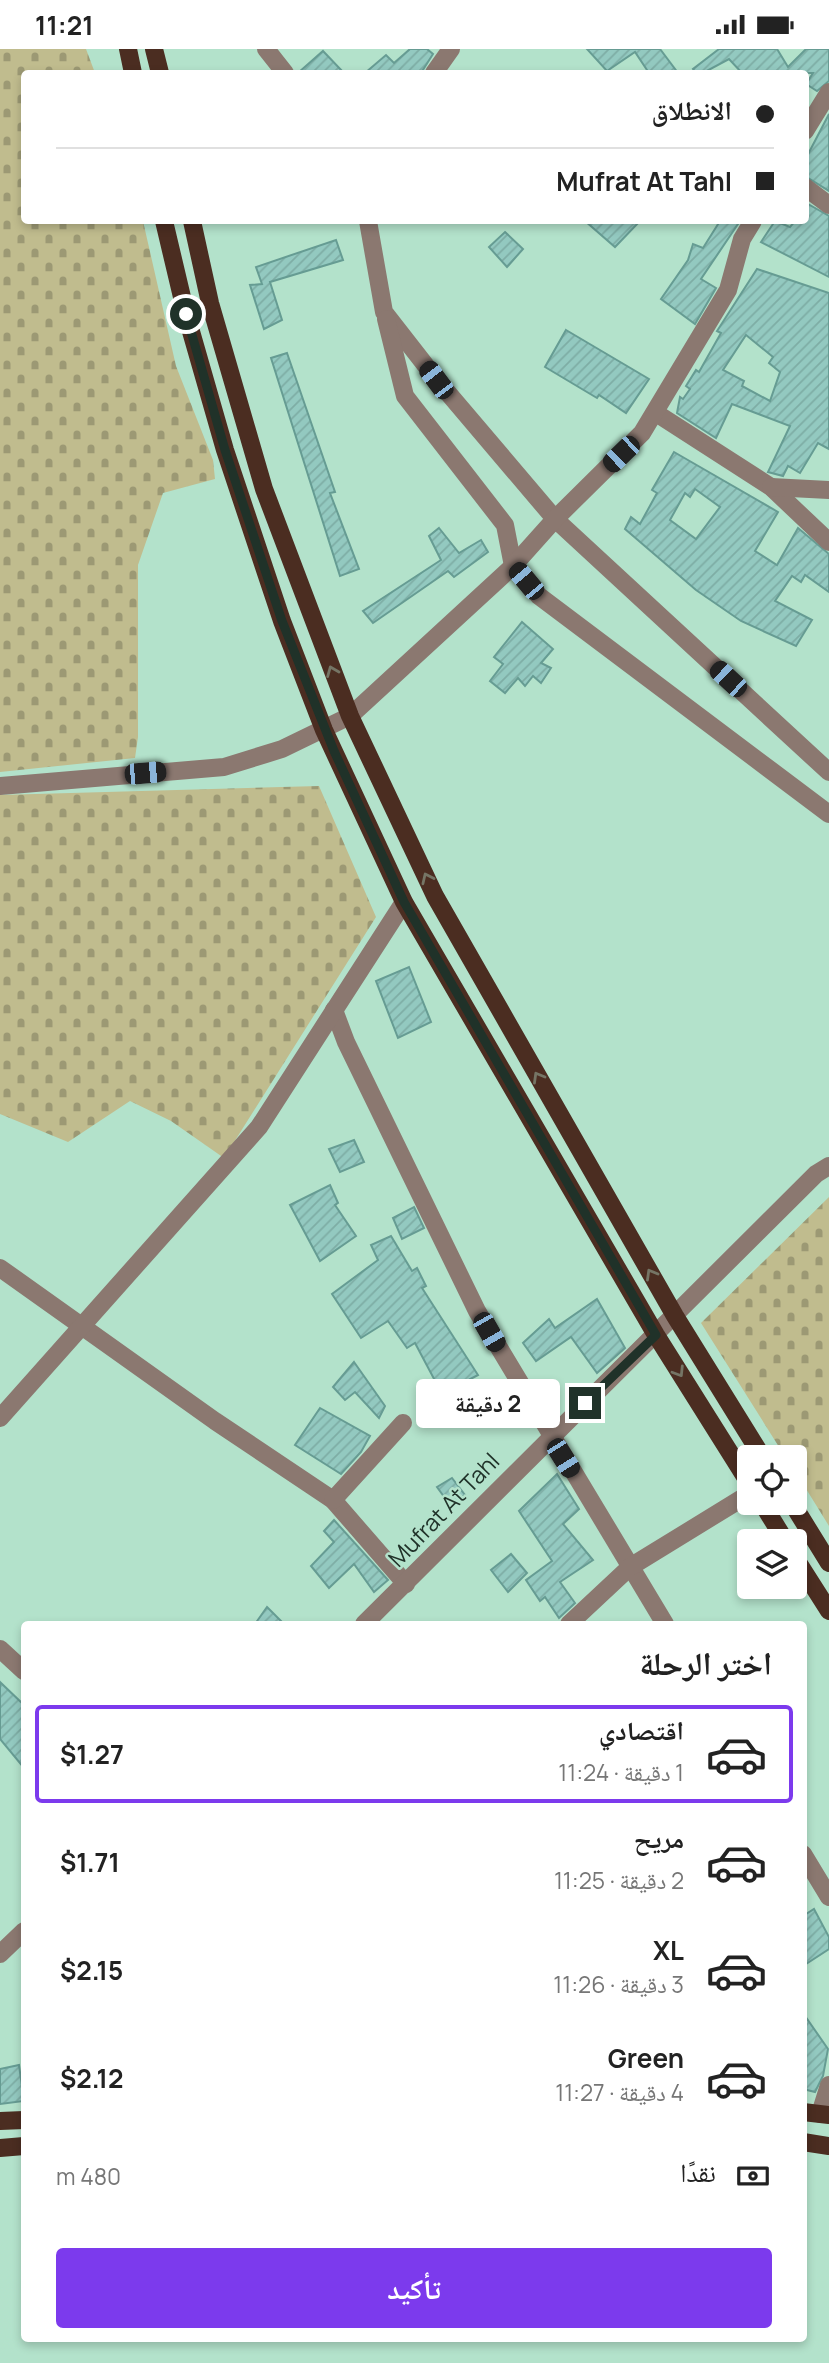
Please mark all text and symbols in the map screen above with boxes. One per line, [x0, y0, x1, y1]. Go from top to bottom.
text: 11:21 [35, 7, 94, 43]
text: الانطلاق [652, 92, 732, 128]
text: Mufrat At Tahl [556, 163, 732, 199]
route start [170, 298, 202, 330]
car [415, 357, 458, 403]
car [599, 432, 644, 476]
car [505, 558, 548, 604]
car [706, 657, 751, 701]
one-way arrow [327, 666, 341, 678]
car [124, 761, 167, 785]
one-way arrow [421, 873, 435, 885]
one-way arrow [533, 1071, 546, 1084]
one-way arrow [646, 1269, 659, 1281]
car [470, 1309, 509, 1355]
one-way arrow [670, 1364, 683, 1377]
callout: 2 دقيقة [417, 1379, 560, 1427]
text: 2 دقيقة [455, 1387, 521, 1419]
route end [569, 1387, 601, 1419]
car [543, 1435, 584, 1481]
street label: Mufrat At Tahl [381, 1445, 506, 1573]
map controls [737, 1445, 807, 1599]
button: locate [737, 1445, 807, 1515]
button: layers [737, 1529, 807, 1599]
text: اختر الرحلة [639, 1641, 772, 1685]
text: اقتصادي [599, 1712, 684, 1748]
icon: car [705, 1723, 768, 1786]
text: $1.27 [60, 1736, 124, 1772]
text: 1 دقيقة · 11:24 [558, 1756, 684, 1788]
text: مريح [634, 1820, 684, 1856]
icon: car [705, 1831, 768, 1894]
text: $1.71 [60, 1844, 120, 1880]
text: 2 دقيقة · 11:25 [554, 1864, 684, 1896]
text: XL [653, 1932, 684, 1968]
icon: car [705, 1939, 768, 2002]
text: $2.15 [60, 1952, 123, 1988]
text: 3 دقيقة · 11:26 [553, 1968, 684, 2000]
text: Green [608, 2040, 684, 2076]
icon: car [705, 2047, 768, 2110]
text: $2.12 [60, 2060, 123, 2096]
text: 4 دقيقة · 11:27 [555, 2076, 684, 2108]
text: نقدًا [680, 2154, 716, 2190]
icon: cash [734, 2157, 772, 2195]
text: 480 m [56, 2160, 121, 2192]
button: تأكيد [56, 2248, 772, 2328]

